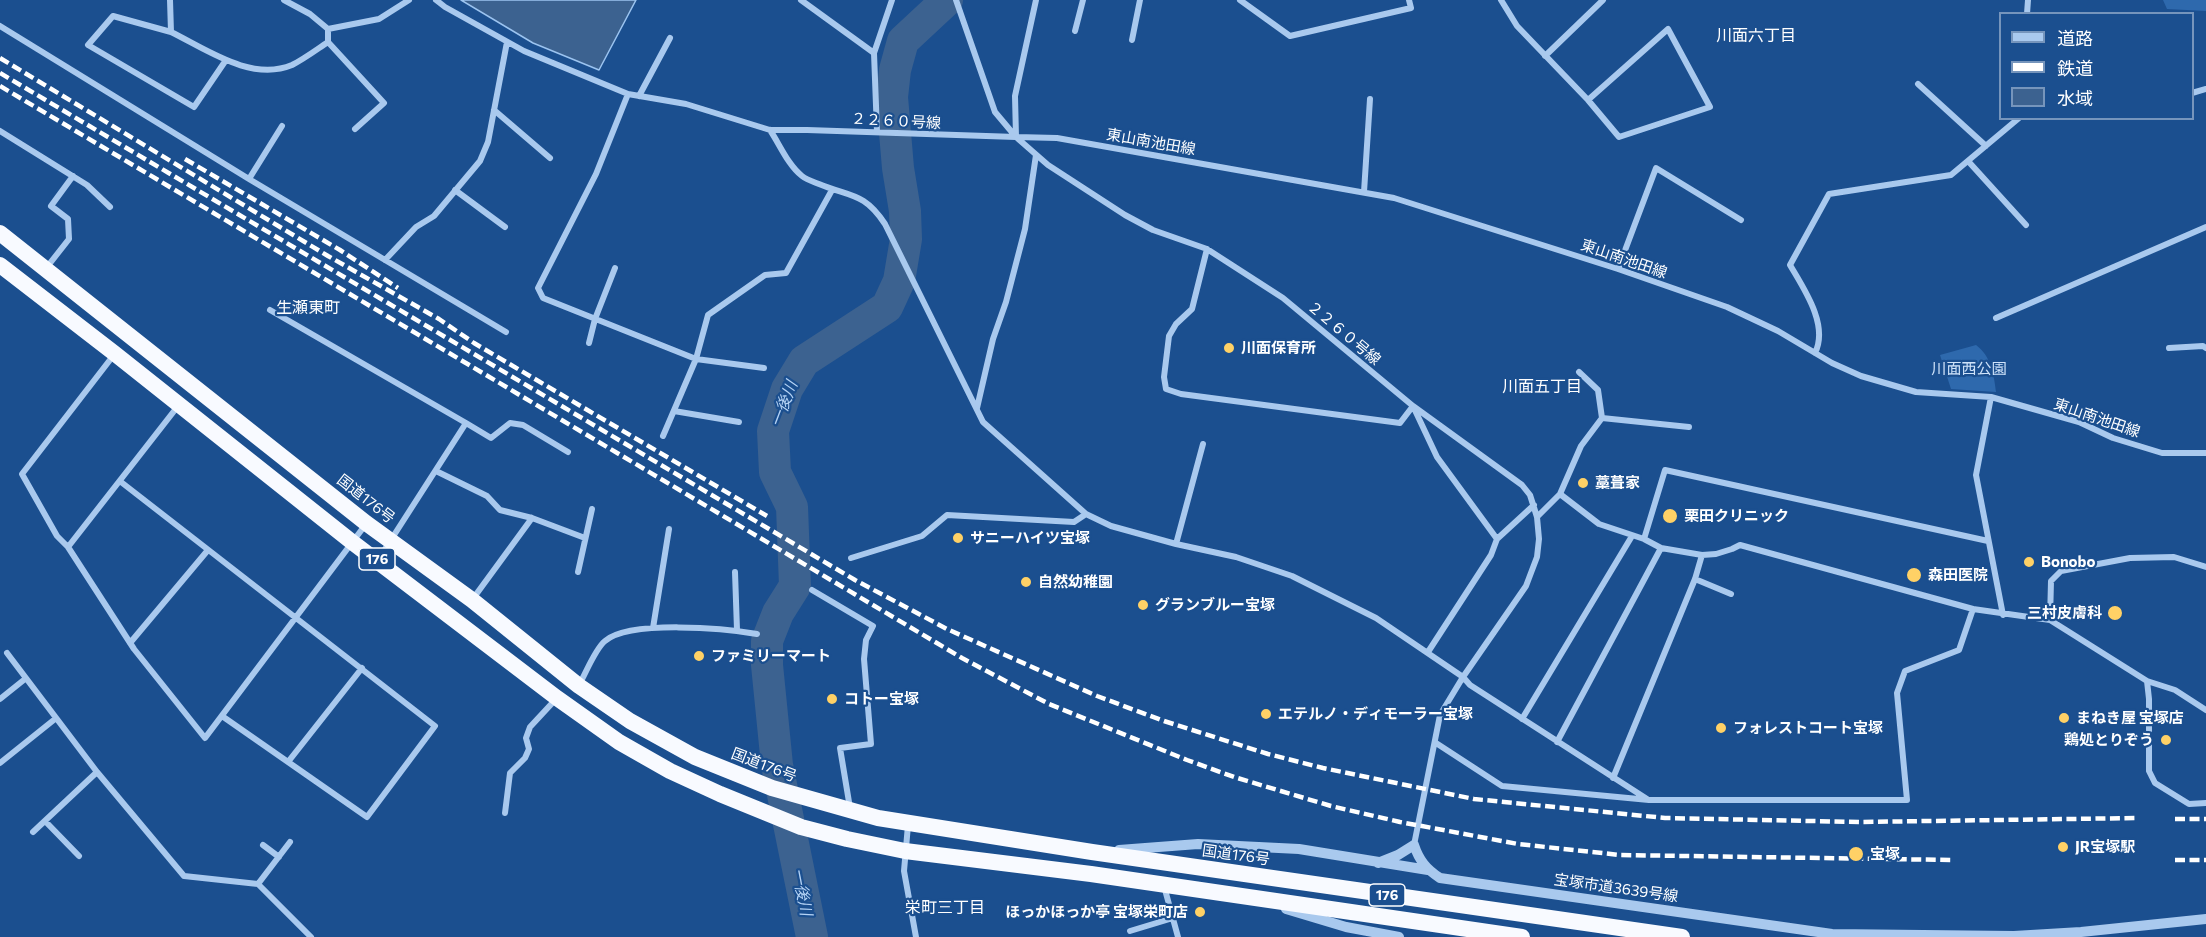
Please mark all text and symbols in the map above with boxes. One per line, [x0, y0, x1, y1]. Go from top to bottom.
legend [1999, 12, 2194, 120]
district label: 川面六丁目 [1716, 26, 1796, 46]
text: 道路 [2057, 27, 2093, 49]
text: 鉄道 [2057, 57, 2093, 79]
text: 水域 [2057, 87, 2093, 109]
street label: ２２６０号線 [851, 110, 941, 132]
street label: 東山南池田線 [1105, 125, 1197, 159]
street label: 東山南池田線 [1579, 236, 1669, 282]
street label: ２２６０号線 [1304, 297, 1384, 369]
district label: 生瀬東町 [276, 298, 340, 318]
place label: 川面保育所 [1241, 339, 1316, 357]
marker: 川面保育所 [1222, 341, 1236, 355]
park label: 川面西公園 [1932, 360, 2006, 378]
district label: 川面五丁目 [1502, 377, 1582, 397]
water label: 一後川 [766, 378, 802, 430]
street label: 東山南池田線 [2052, 395, 2142, 441]
street label: 国道176号 [334, 471, 398, 527]
place label: 藁葺家 [1595, 474, 1640, 492]
marker: 藁葺家 [1576, 476, 1590, 490]
marker: 栗田クリニック [1661, 507, 1679, 525]
place label: 栗田クリニック [1684, 507, 1789, 525]
place label: サニーハイツ宝塚 [970, 529, 1090, 547]
marker: サニーハイツ宝塚 [951, 531, 965, 545]
road number: 176 [359, 548, 395, 570]
place label: Bonobo [2041, 553, 2095, 571]
marker: Bonobo [2022, 555, 2036, 569]
marker: 森田医院 [1905, 566, 1923, 584]
place label: 森田医院 [1928, 566, 1988, 584]
place label: 自然幼稚園 [1038, 573, 1113, 591]
marker: 自然幼稚園 [1019, 575, 1033, 589]
place label: グランブルー宝塚 [1155, 596, 1275, 614]
marker: グランブルー宝塚 [1136, 598, 1150, 612]
place label: 三村皮膚科 [2027, 604, 2102, 622]
marker: 三村皮膚科 [2106, 604, 2124, 622]
place label: ファミリーマート [711, 647, 831, 665]
marker: ファミリーマート [692, 649, 706, 663]
place label: コトー宝塚 [844, 690, 919, 708]
marker: コトー宝塚 [825, 692, 839, 706]
place label: エテルノ・ディモーラー宝塚 [1278, 705, 1473, 723]
marker: エテルノ・ディモーラー宝塚 [1259, 707, 1273, 721]
place label: まねき屋 宝塚店 [2076, 709, 2184, 727]
marker: まねき屋 宝塚店 [2057, 711, 2071, 725]
place label: フォレストコート宝塚 [1733, 719, 1883, 737]
marker: フォレストコート宝塚 [1714, 721, 1728, 735]
place label: 鶏処とりぞう [2064, 731, 2154, 749]
marker: 鶏処とりぞう [2159, 733, 2173, 747]
street label: 国道176号 [729, 744, 799, 786]
place label: JR宝塚駅 [2075, 838, 2135, 856]
marker: JR宝塚駅 [2056, 840, 2070, 854]
street label: 国道176号 [1201, 841, 1271, 869]
marker: 宝塚 [1847, 845, 1865, 863]
place label: 宝塚 [1870, 845, 1900, 863]
water label: 一後川 [788, 867, 816, 917]
street label: 宝塚市道3639号線 [1553, 870, 1679, 906]
road number: 176 [1369, 884, 1405, 906]
district label: 栄町三丁目 [905, 898, 985, 918]
place label: ほっかほっか亭 宝塚栄町店 [1005, 903, 1188, 921]
marker: ほっかほっか亭 宝塚栄町店 [1193, 905, 1207, 919]

